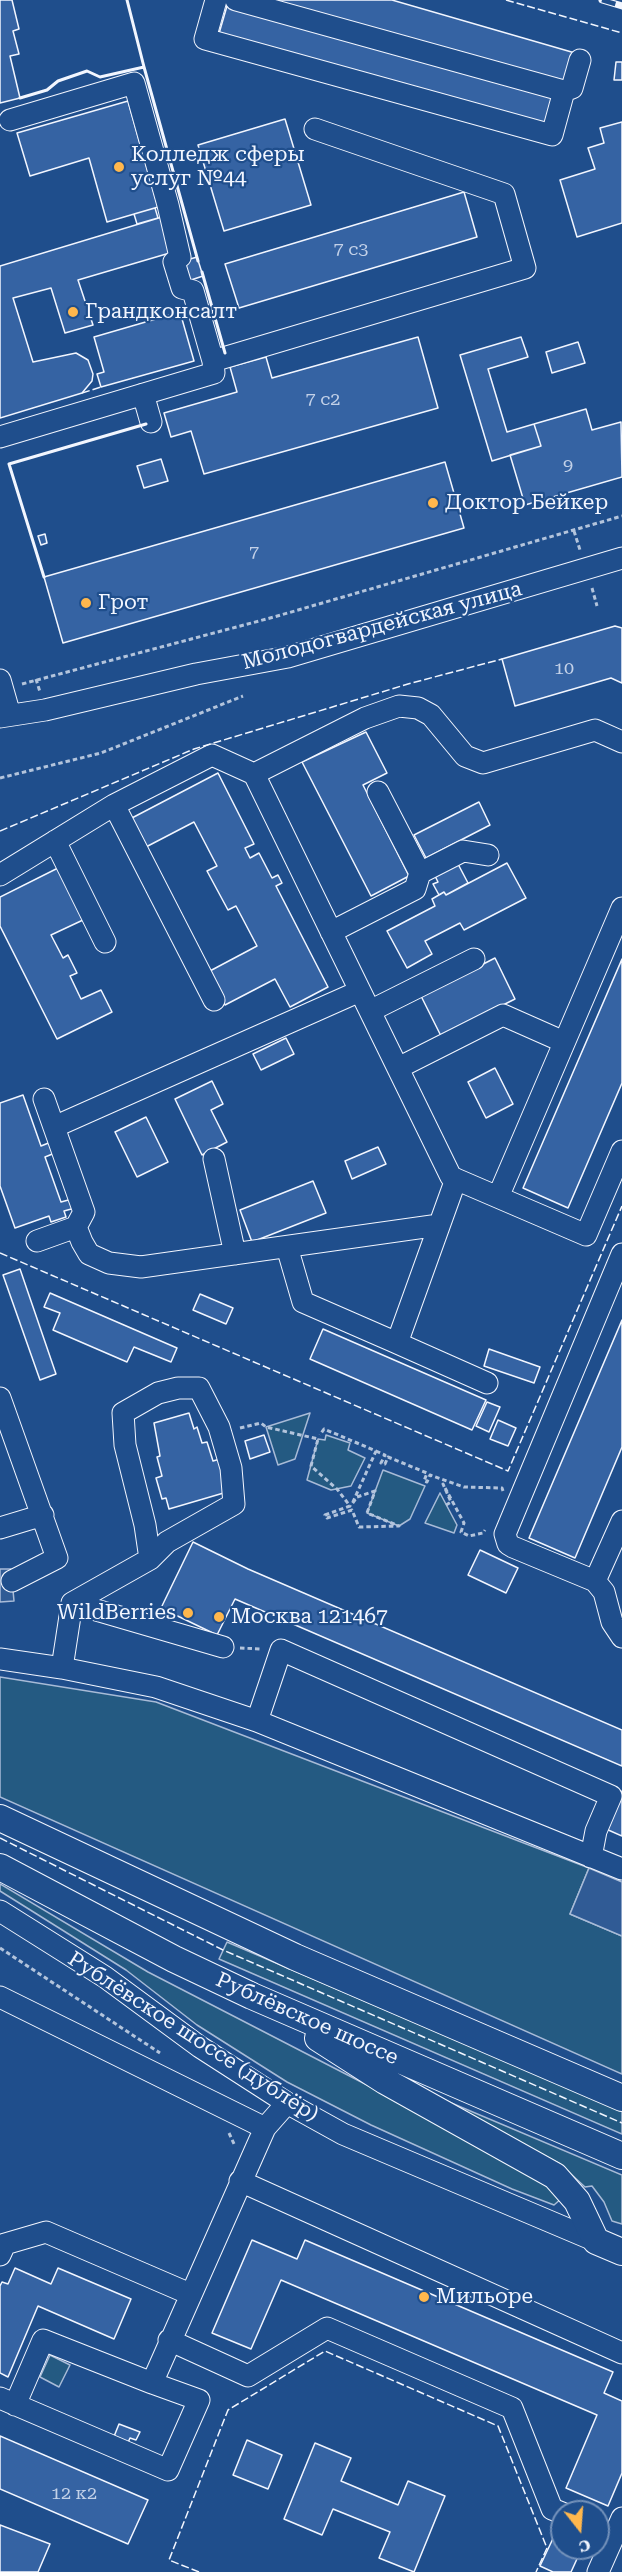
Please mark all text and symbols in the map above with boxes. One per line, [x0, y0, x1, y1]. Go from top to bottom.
place label: Колледж сферы услуг №44 [131, 142, 305, 192]
marker: Колледж сферы услуг №44 [112, 160, 126, 174]
house number: 7 с3 [334, 239, 368, 261]
place label: Грандконсалт [85, 299, 237, 325]
marker: Грандконсалт [66, 305, 80, 319]
house number: 7 с2 [306, 389, 340, 411]
house number: 9 [563, 455, 573, 477]
place label: Доктор Бейкер [445, 490, 608, 516]
marker: Доктор Бейкер [426, 496, 440, 510]
house number: 7 [249, 542, 259, 564]
street label: Молодогвардейская улица [239, 577, 525, 675]
place label: Грот [98, 590, 149, 616]
marker: Грот [79, 596, 93, 610]
house number: 10 [554, 658, 574, 680]
place label: WildBerries [57, 1600, 176, 1626]
place label: Москва 121467 [231, 1604, 388, 1630]
marker: WildBerries [181, 1606, 195, 1620]
marker: Москва 121467 [212, 1610, 226, 1624]
street label: Рублёвское шоссе (дублёр) [63, 1946, 323, 2128]
street label: Рублёвское шоссе [212, 1967, 402, 2071]
place label: Мильоре [436, 2284, 533, 2310]
marker: Мильоре [417, 2290, 431, 2304]
house number: 12 к2 [51, 2483, 97, 2505]
north arrow [550, 2500, 610, 2560]
text: С [577, 2535, 593, 2556]

